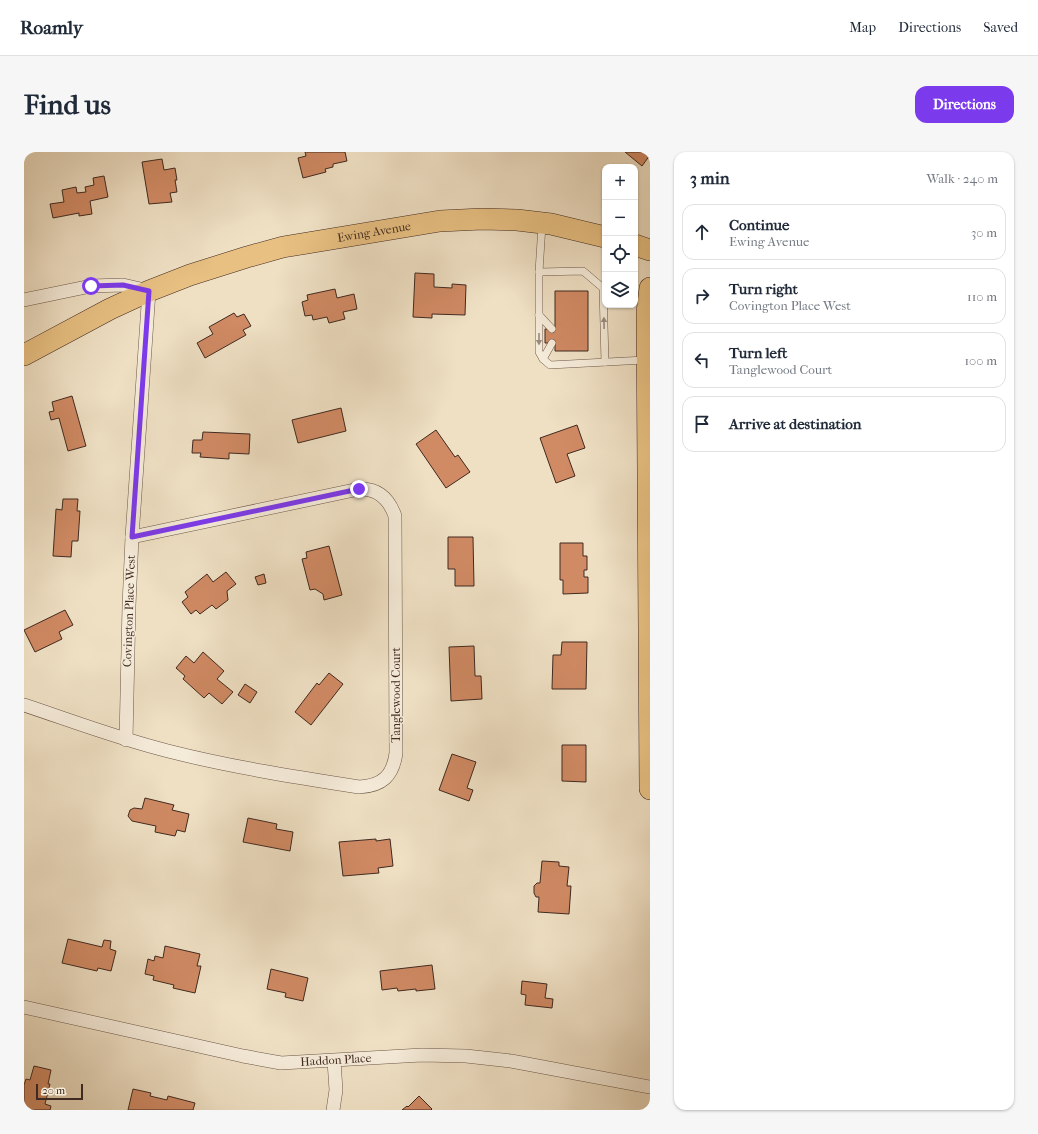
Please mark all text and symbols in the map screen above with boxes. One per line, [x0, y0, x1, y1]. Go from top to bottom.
text: Roamly [20, 17, 83, 39]
text: Map [849, 19, 876, 36]
text: Directions [898, 19, 961, 36]
text: Saved [983, 19, 1018, 36]
button: Directions [915, 86, 1014, 123]
text: Find us [24, 88, 111, 121]
map controls [602, 164, 638, 308]
button: + [602, 164, 638, 200]
text: 3 min [690, 168, 730, 188]
text: Walk · 240 m [926, 171, 998, 186]
button: − [602, 200, 638, 236]
text: Continue [729, 216, 789, 234]
street label: Ewing Avenue [336, 219, 412, 245]
icon: ahead [691, 221, 713, 243]
text: 30 m [971, 225, 997, 240]
text: Ewing Avenue [729, 234, 810, 249]
button: locate [602, 236, 638, 272]
button: layers [602, 272, 638, 308]
route start [82, 277, 100, 295]
text: Turn right [729, 280, 798, 298]
icon: right [691, 285, 713, 307]
text: 110 m [967, 289, 997, 304]
text: Covington Place West [729, 298, 851, 313]
one-way arrow [601, 316, 607, 329]
one-way arrow [536, 333, 542, 346]
text: Turn left [729, 344, 787, 362]
icon: left [691, 349, 713, 371]
text: 100 m [964, 353, 997, 368]
text: Tanglewood Court [729, 362, 832, 377]
icon: arrive [691, 413, 713, 435]
text: Arrive at destination [729, 415, 861, 433]
route end [350, 480, 368, 498]
street label: Covington Place West [120, 554, 138, 667]
street label: Tanglewood Court [389, 647, 403, 743]
street label: Haddon Place [300, 1051, 372, 1069]
scale bar [36, 1082, 83, 1101]
text: 20 m [42, 1084, 65, 1097]

